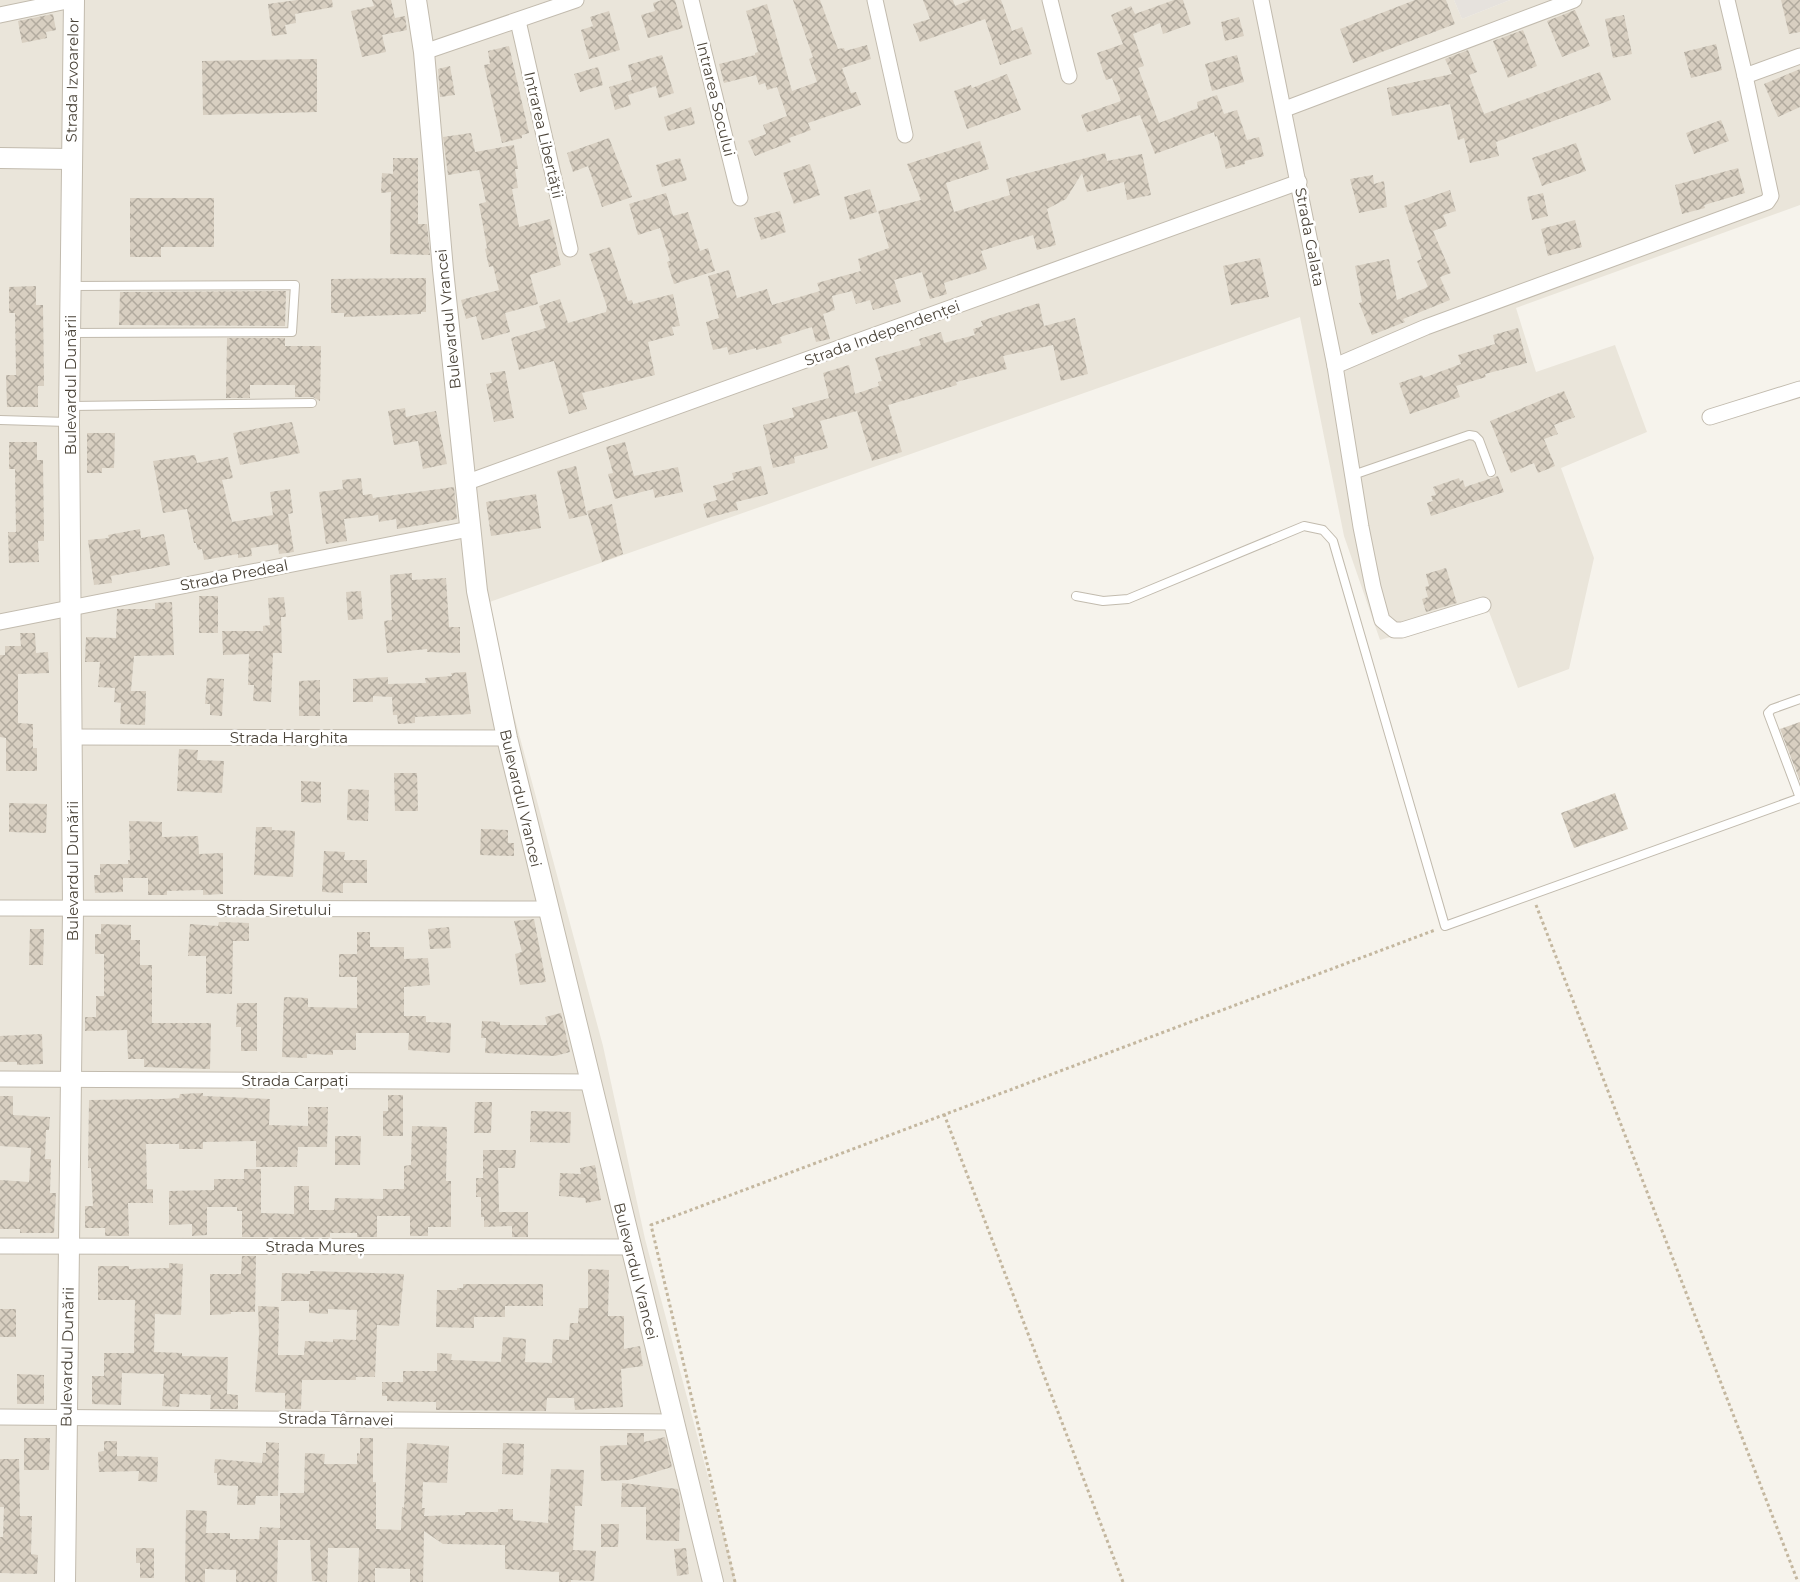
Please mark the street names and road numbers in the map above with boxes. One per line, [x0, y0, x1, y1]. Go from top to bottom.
street label: Strada Izvoarelor [61, 17, 83, 143]
street label: Intrarea Socului [693, 40, 739, 158]
street label: Intrarea Libertății [519, 70, 568, 201]
street label: Strada Galata [1291, 186, 1329, 288]
street label: Bulevardul Vrancei [431, 248, 465, 390]
street label: Strada Independenței [802, 296, 963, 371]
street label: Bulevardul Dunării [61, 315, 80, 455]
street label: Strada Predeal [178, 555, 290, 595]
street label: Bulevardul Vrancei [496, 727, 546, 869]
street label: Strada Harghita [230, 728, 348, 747]
street label: Bulevardul Dunării [63, 801, 82, 941]
street label: Strada Siretului [217, 900, 332, 919]
street label: Strada Carpați [242, 1071, 348, 1091]
street label: Bulevardul Vrancei [610, 1200, 662, 1342]
street label: Strada Mureș [265, 1237, 365, 1257]
street label: Bulevardul Dunării [56, 1287, 78, 1427]
street label: Strada Târnavei [278, 1408, 394, 1430]

